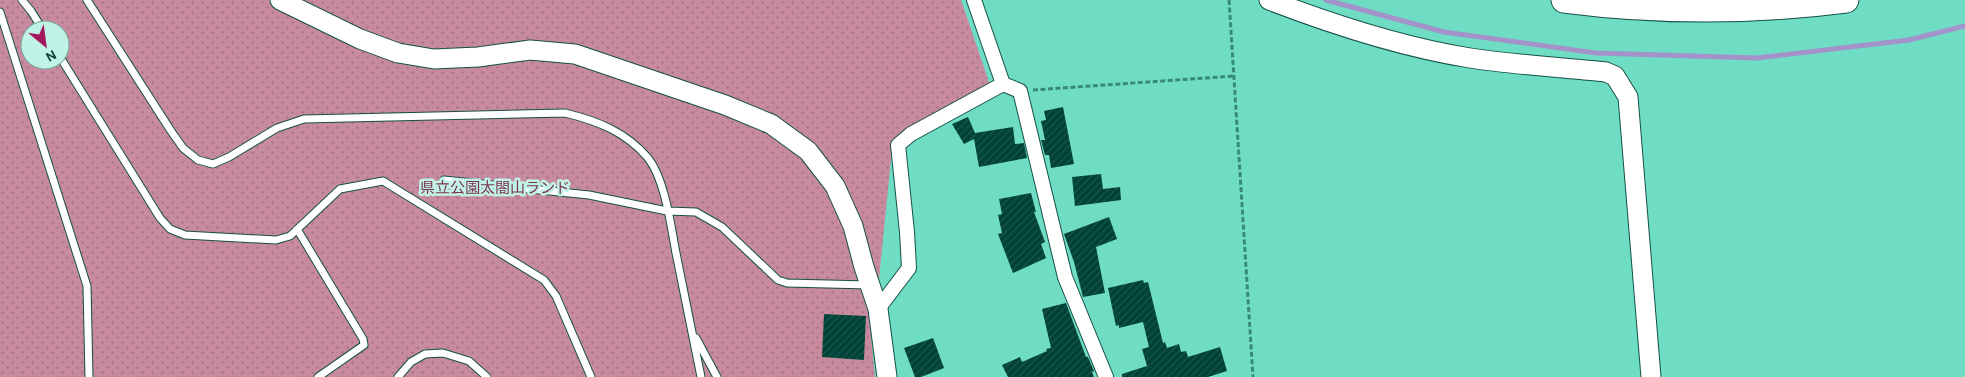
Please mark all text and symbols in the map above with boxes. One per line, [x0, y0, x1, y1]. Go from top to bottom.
north arrow [20, 20, 70, 70]
text: N [43, 46, 60, 66]
park label: 県立公園太閤山ランド [420, 179, 570, 197]

